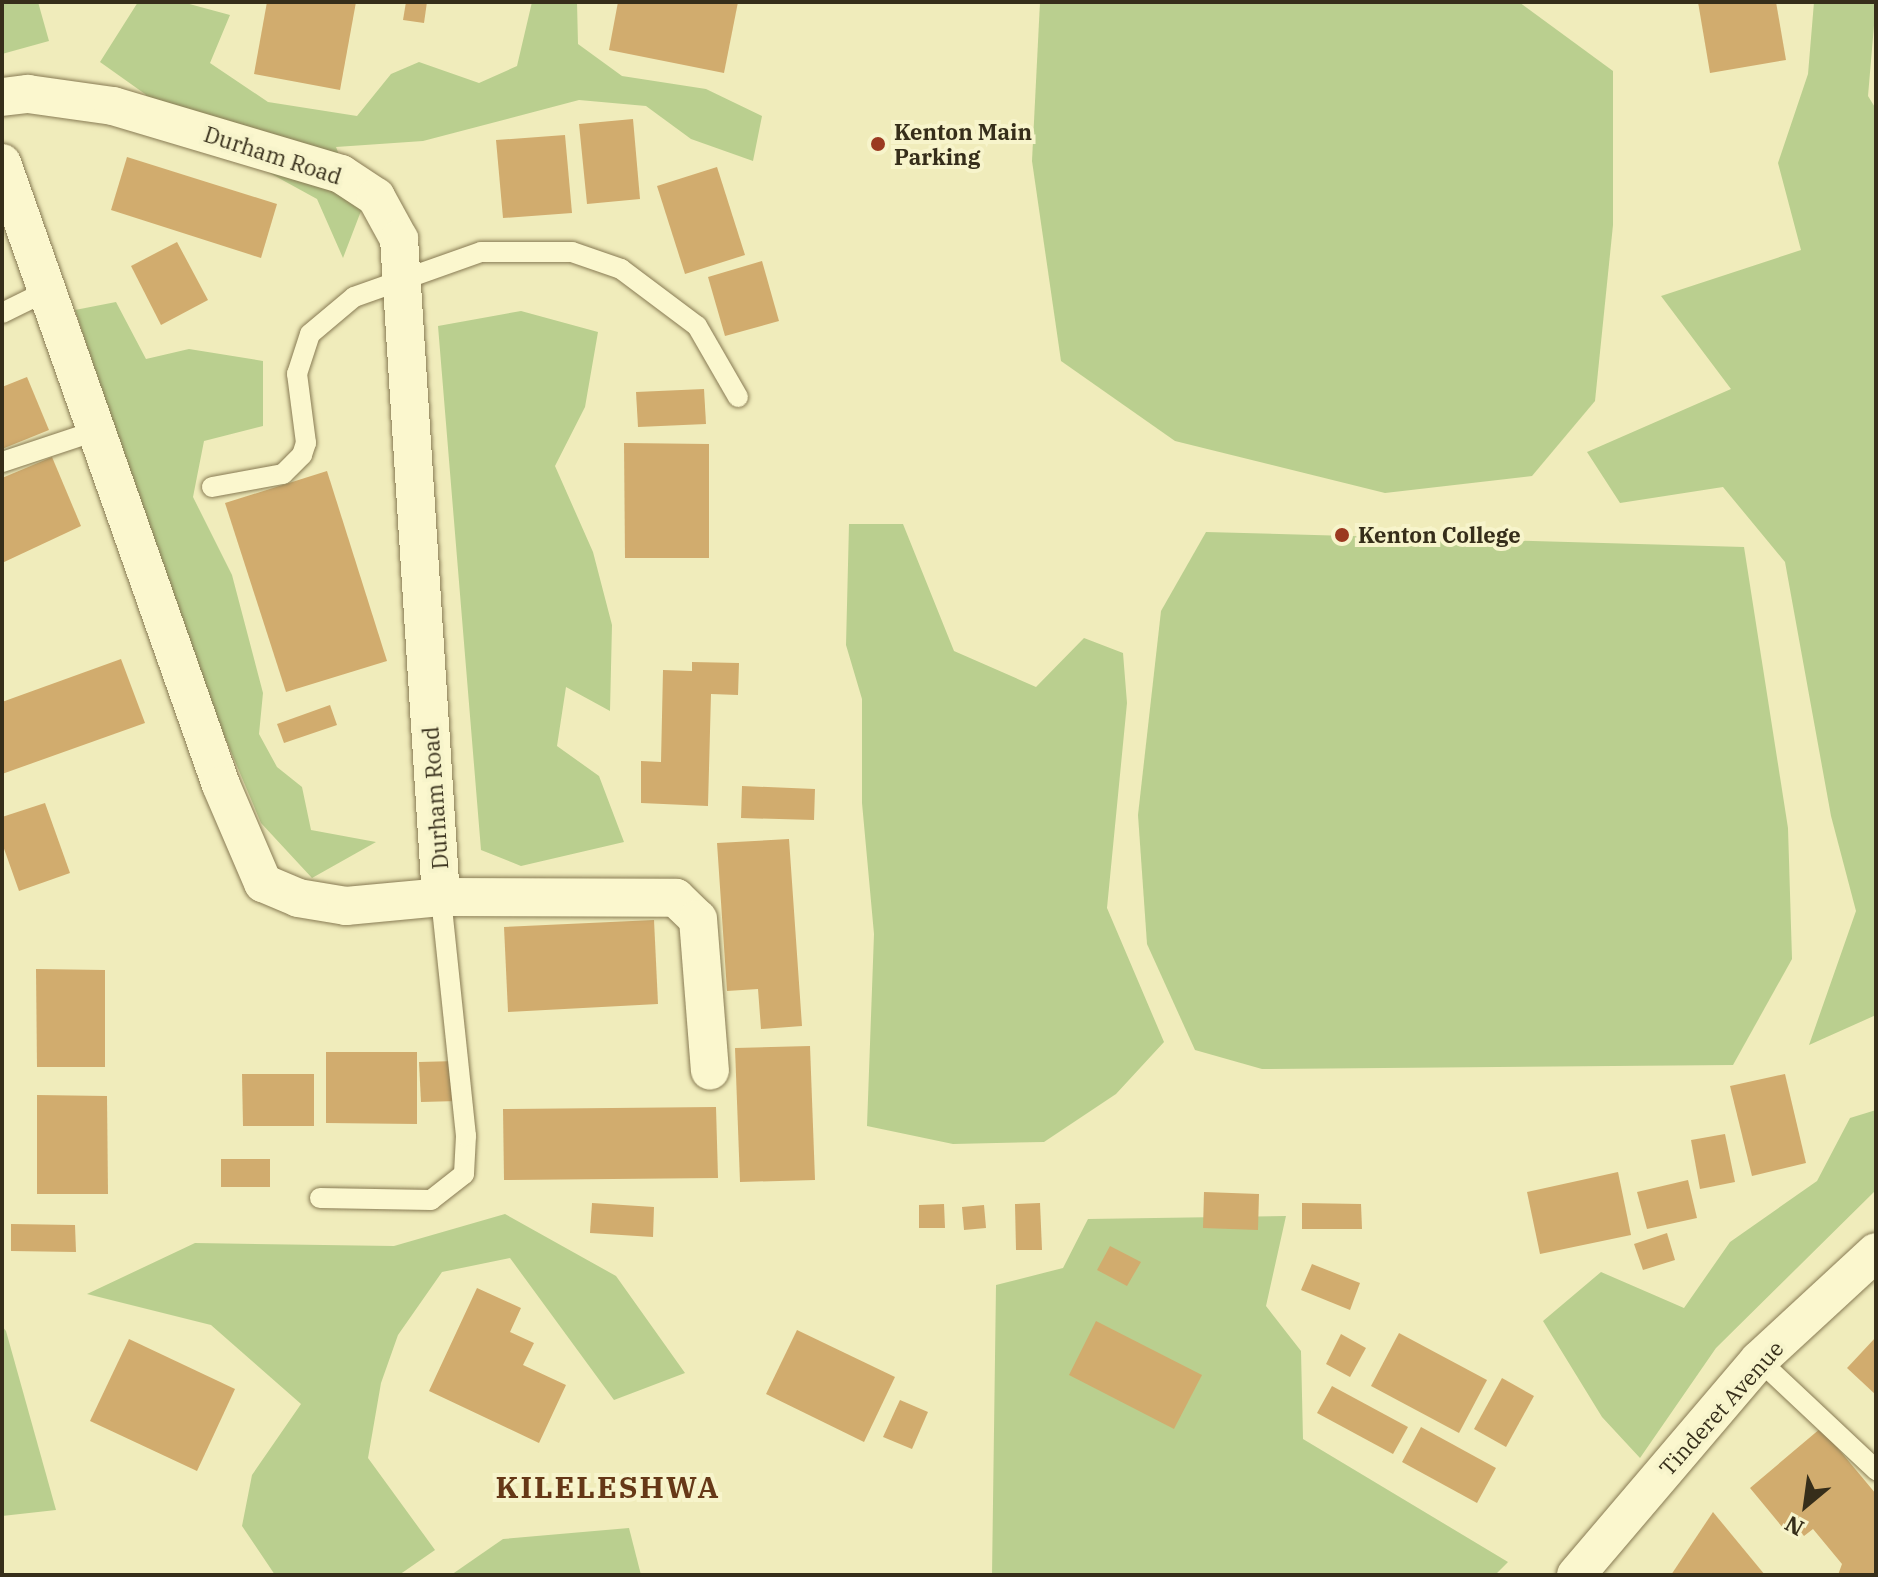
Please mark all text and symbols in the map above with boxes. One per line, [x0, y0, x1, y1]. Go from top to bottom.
place label: Kenton Main Parking [894, 118, 1032, 170]
street label: Durham Road [201, 120, 345, 190]
marker: Kenton Main Parking [869, 135, 887, 153]
place label: Kenton College [1358, 522, 1521, 548]
marker: Kenton College [1333, 526, 1351, 544]
street label: Durham Road [417, 726, 453, 870]
street label: Tinderet Avenue [1654, 1335, 1788, 1481]
north arrow [1766, 1465, 1846, 1545]
district label: KILELESHWA [495, 1469, 721, 1505]
text: N [1779, 1510, 1809, 1543]

